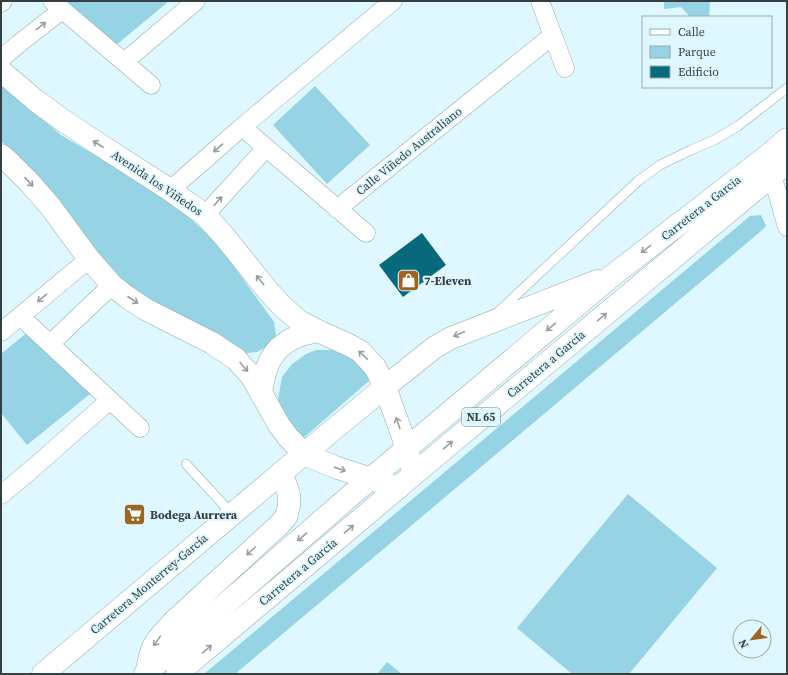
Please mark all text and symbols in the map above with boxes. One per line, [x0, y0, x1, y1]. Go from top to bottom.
legend [642, 16, 772, 88]
one-way arrow [36, 21, 47, 30]
text: Calle [678, 24, 705, 40]
text: Parque [678, 44, 716, 60]
text: Edificio [678, 64, 719, 80]
street label: Calle Viñedo Australiano [353, 103, 466, 199]
one-way arrow [92, 139, 104, 147]
one-way arrow [213, 144, 223, 153]
street label: Avenida los Viñedos [108, 147, 206, 219]
street label: Carretera a Garcia [658, 171, 745, 244]
one-way arrow [24, 177, 33, 187]
one-way arrow [213, 196, 222, 206]
one-way arrow [641, 245, 652, 254]
shop icon: 7-Eleven [395, 268, 421, 294]
place label: 7-Eleven [424, 273, 472, 289]
one-way arrow [255, 275, 264, 286]
one-way arrow [37, 293, 48, 302]
one-way arrow [127, 297, 139, 305]
one-way arrow [597, 312, 608, 321]
one-way arrow [546, 323, 556, 332]
street label: Carretera a García [504, 326, 589, 401]
one-way arrow [453, 331, 465, 338]
one-way arrow [358, 350, 368, 360]
one-way arrow [239, 362, 248, 373]
road number: NL 65 [462, 408, 500, 426]
one-way arrow [394, 417, 401, 430]
one-way arrow [443, 440, 454, 449]
one-way arrow [334, 465, 346, 473]
supermarket icon: Bodega Aurrera [121, 502, 147, 528]
place label: Bodega Aurrera [150, 507, 238, 523]
one-way arrow [344, 524, 355, 533]
street label: Carretera Monterrey-García [87, 530, 212, 638]
one-way arrow [297, 533, 307, 542]
street label: Carretera a García [256, 534, 341, 609]
one-way arrow [246, 546, 256, 556]
north arrow [732, 619, 772, 659]
one-way arrow [153, 635, 161, 646]
text: N [735, 636, 752, 651]
one-way arrow [202, 644, 213, 653]

